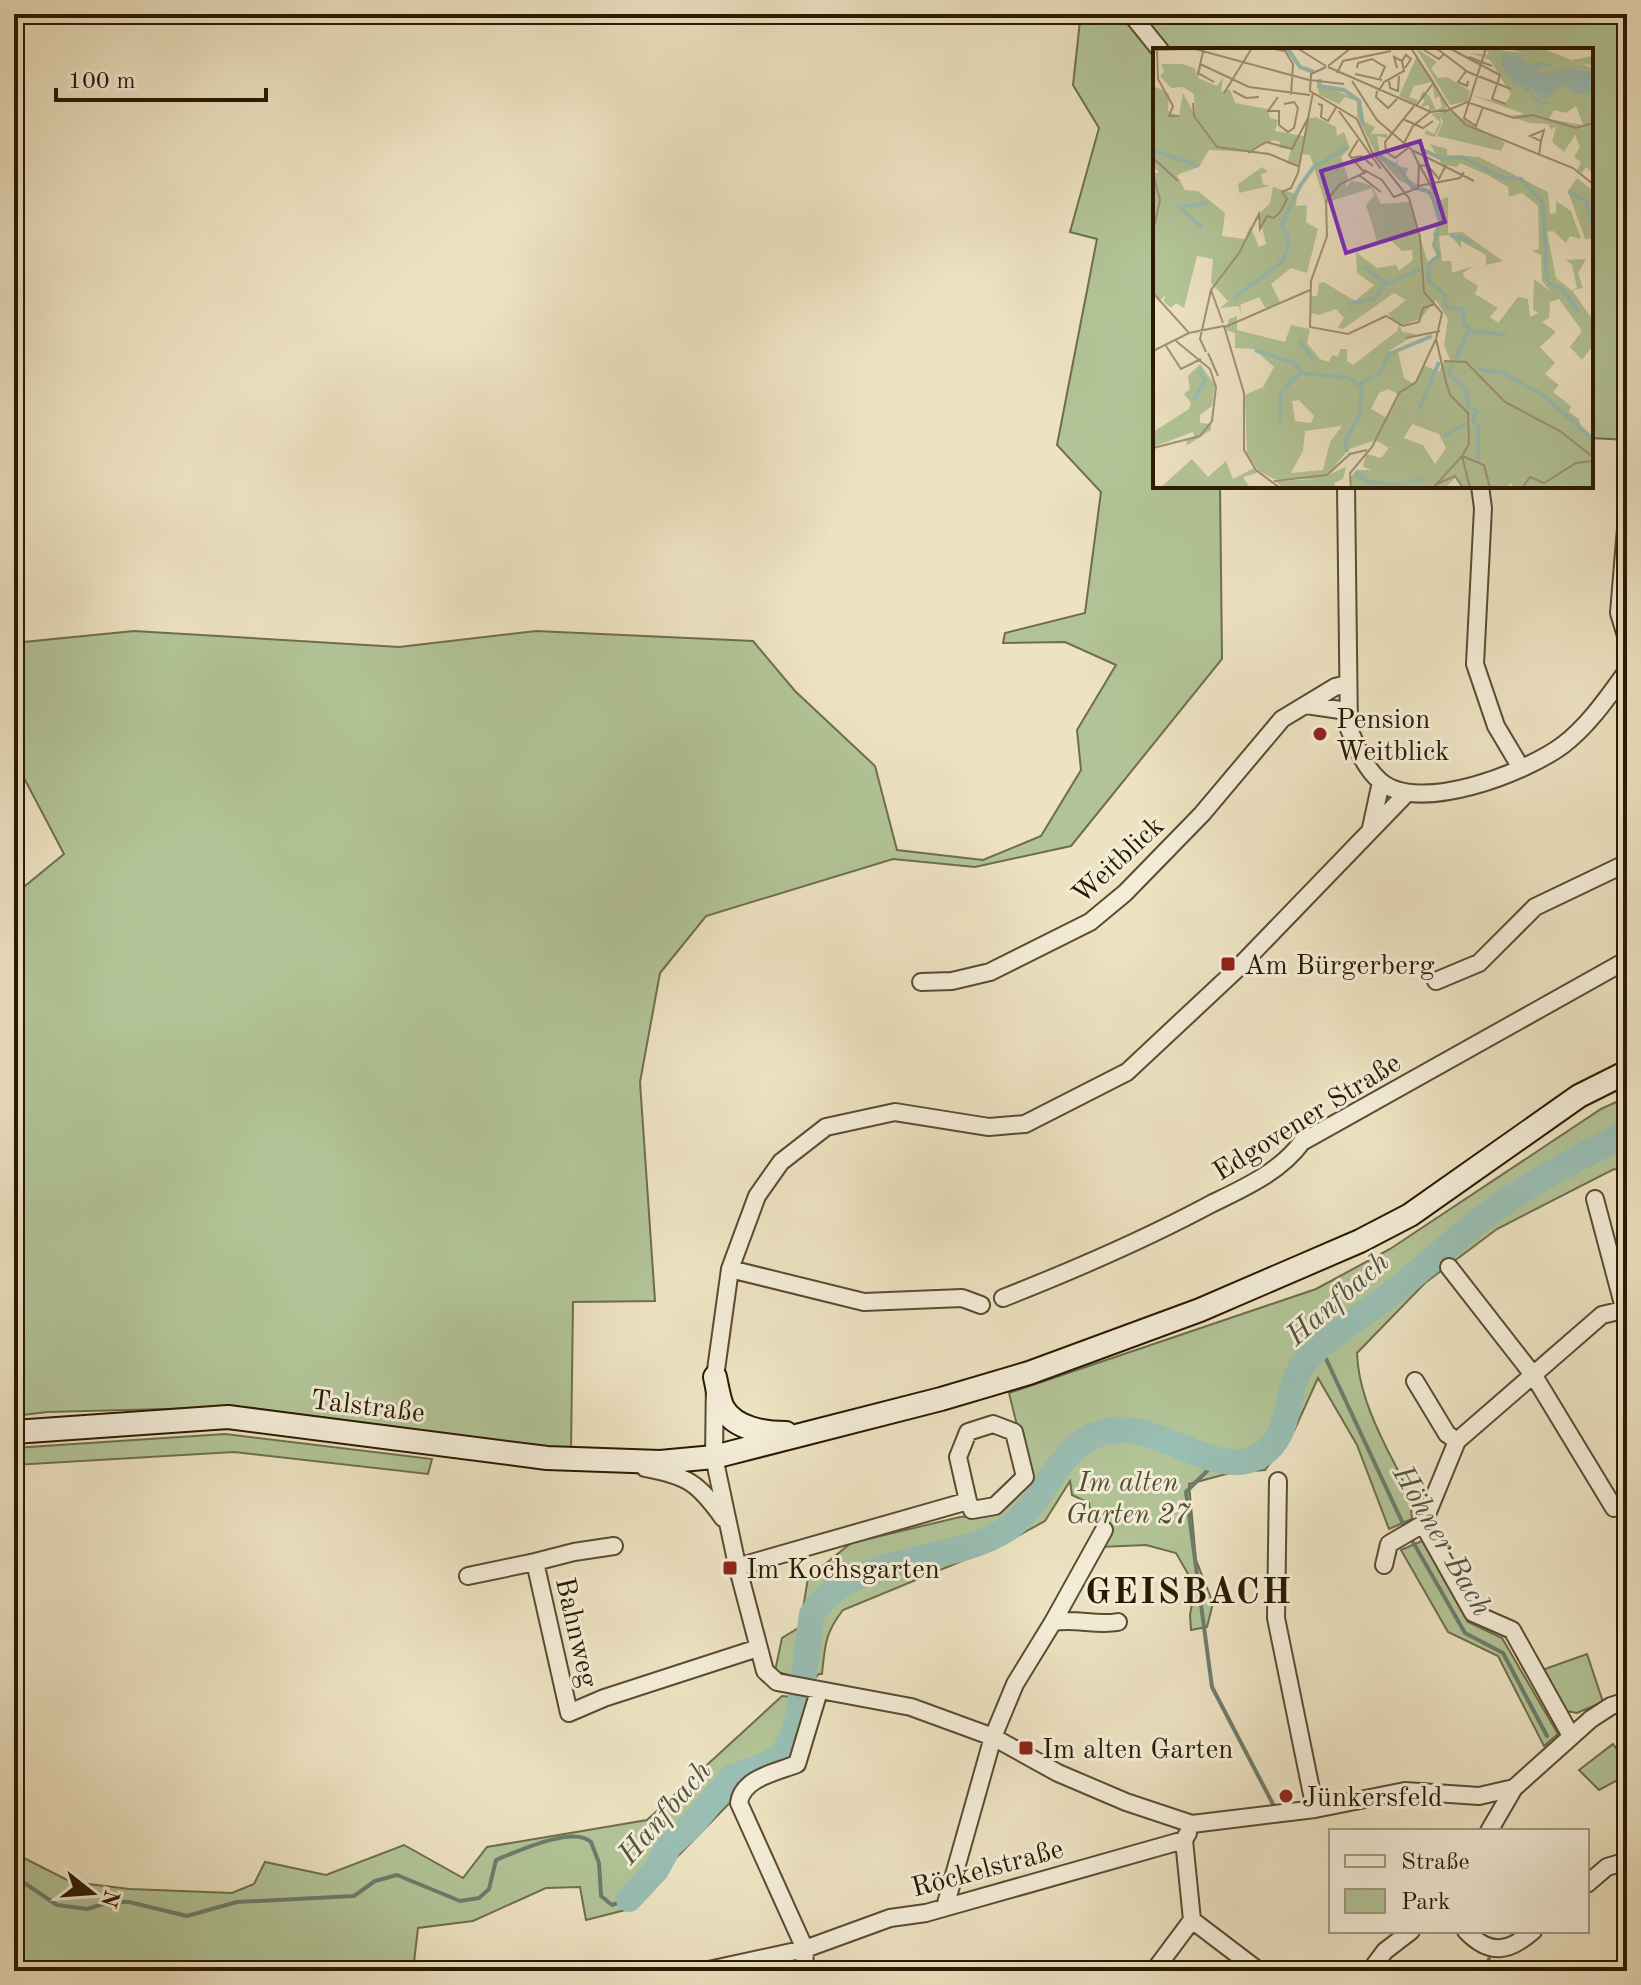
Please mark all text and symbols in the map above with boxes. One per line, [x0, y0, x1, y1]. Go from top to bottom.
inset map [1153, 48, 1593, 488]
scale bar [56, 52, 266, 102]
text: 100 m [68, 70, 136, 94]
place label: Pension Weitblick [1336, 707, 1450, 767]
marker: Pension Weitblick [1311, 725, 1329, 743]
street label: Weitblick [1068, 812, 1170, 910]
place label: Am Bürgerberg [1244, 953, 1435, 981]
marker: Am Bürgerberg [1219, 955, 1237, 973]
street label: Edgovener Straße [1209, 1050, 1406, 1188]
water label: Hanfbach [1280, 1247, 1395, 1353]
street label: Talstraße [309, 1387, 426, 1429]
water label: Höhner Bach [1386, 1460, 1496, 1622]
park label: Im alten Garten 27 [1066, 1470, 1191, 1530]
place label: Im Kochsgarten [746, 1557, 940, 1585]
marker: Im Kochsgarten [721, 1559, 739, 1577]
street label: Bahnweg [549, 1575, 601, 1690]
district label: GEISBACH [1085, 1576, 1293, 1612]
place label: Im alten Garten [1042, 1737, 1233, 1765]
marker: Im alten Garten [1017, 1739, 1035, 1757]
water label: Hanfbach [612, 1756, 718, 1871]
place label: Jünkersfeld [1302, 1785, 1443, 1813]
marker: Jünkersfeld [1277, 1787, 1295, 1805]
legend [1329, 1829, 1589, 1933]
street label: Röckelstraße [909, 1836, 1067, 1904]
text: Straße [1401, 1851, 1470, 1875]
north arrow [52, 1853, 132, 1933]
text: N [96, 1887, 122, 1910]
text: Park [1401, 1891, 1450, 1915]

